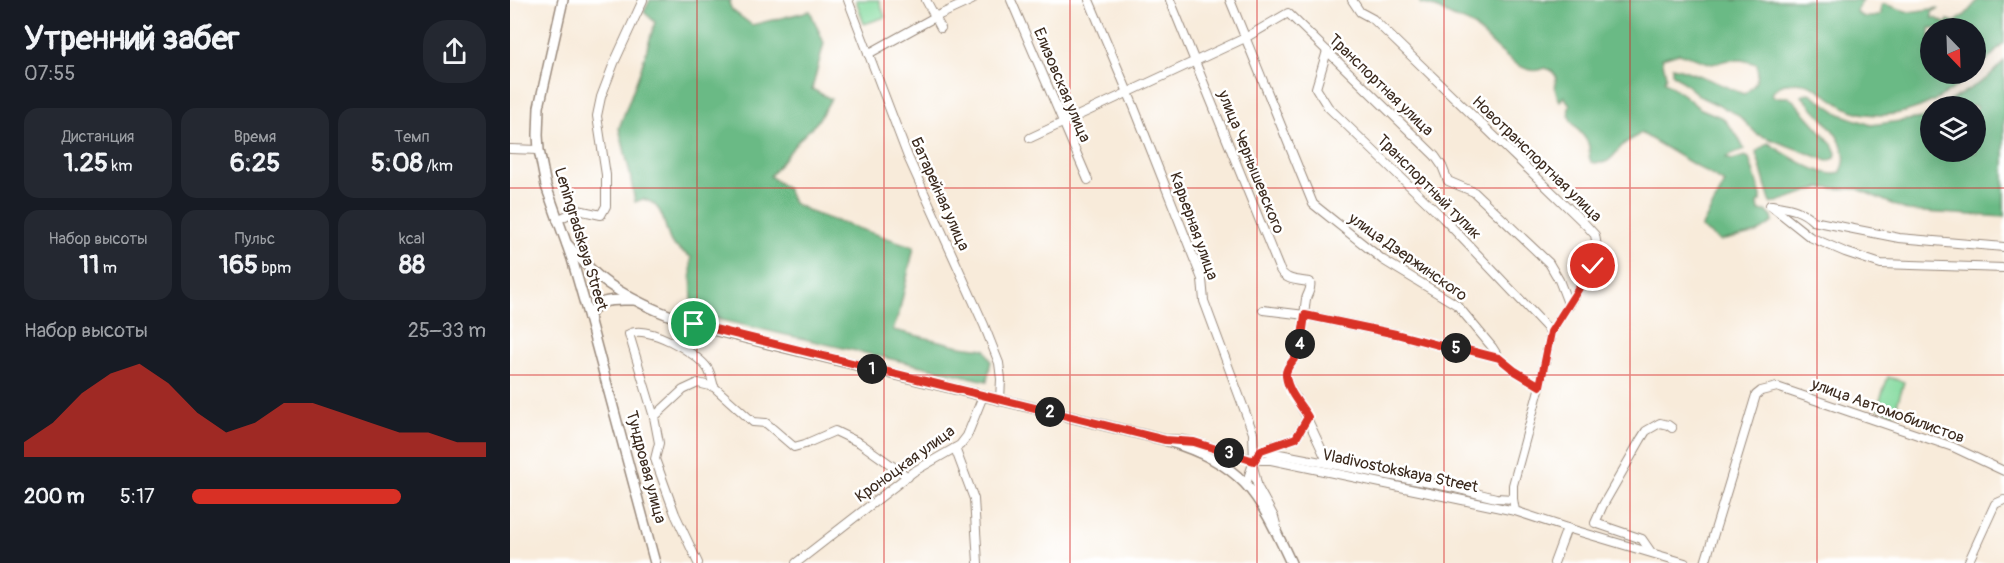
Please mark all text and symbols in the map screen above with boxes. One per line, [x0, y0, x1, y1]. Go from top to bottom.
text: Утренний забег [24, 18, 240, 59]
north arrow [1920, 18, 1986, 84]
map controls [1920, 18, 1986, 162]
button: share [423, 20, 486, 83]
street label: Елизовская улица [1029, 25, 1095, 145]
street label: Транспортная улица [1324, 30, 1438, 140]
text: 07:55 [24, 61, 75, 86]
street label: улица Чернышевского [1213, 87, 1289, 237]
street label: Новотранспортная улица [1468, 92, 1606, 226]
button: layers [1920, 96, 1986, 162]
text: Дистанция [62, 127, 134, 147]
text: Время [234, 127, 276, 147]
text: Темп [394, 127, 430, 147]
street label: Транспортный тупик [1372, 130, 1486, 244]
street label: Батарейная улица [906, 134, 974, 254]
text: 1.25 [64, 147, 108, 179]
text: 6:25 [230, 147, 280, 179]
text: 5:08 [371, 147, 423, 179]
text: km [108, 156, 132, 176]
text: /km [423, 156, 453, 176]
street label: Leningradskaya Street [550, 165, 612, 314]
street label: Карьерная улица [1165, 169, 1223, 283]
street label: улица Дзержинского [1344, 208, 1472, 306]
text: Набор высоты [48, 229, 148, 249]
text: Пульс [235, 229, 275, 249]
text: kcal [399, 229, 425, 249]
pin [1567, 240, 1618, 291]
text: 11 [79, 249, 99, 281]
text: 165 [219, 249, 258, 281]
text: 88 [399, 249, 425, 281]
icon: check [1576, 249, 1609, 282]
text: m [99, 258, 117, 278]
text: bpm [258, 258, 291, 278]
pin [668, 298, 719, 349]
icon: arrive [677, 307, 710, 340]
text: Набор высоты [24, 318, 148, 343]
text: 25–33 m [408, 318, 486, 343]
pin: 4 [1285, 329, 1315, 359]
pin: 5 [1441, 333, 1471, 363]
text: 4 [1295, 334, 1305, 354]
text: 5 [1452, 338, 1460, 358]
pin: 1 [857, 354, 887, 384]
text: 1 [869, 359, 875, 379]
street label: улица Автомобилистов [1808, 374, 1967, 448]
pin: 2 [1035, 397, 1065, 427]
text: 2 [1046, 402, 1054, 422]
street label: Тундровая улица [621, 409, 671, 525]
street label: Кроноцкая улица [851, 421, 959, 507]
pin: 3 [1214, 438, 1244, 468]
text: 3 [1225, 443, 1233, 463]
street label: Vladivostokskaya Street [1320, 445, 1480, 497]
text: 200 m [24, 484, 85, 509]
text: 5:17 [120, 484, 155, 509]

